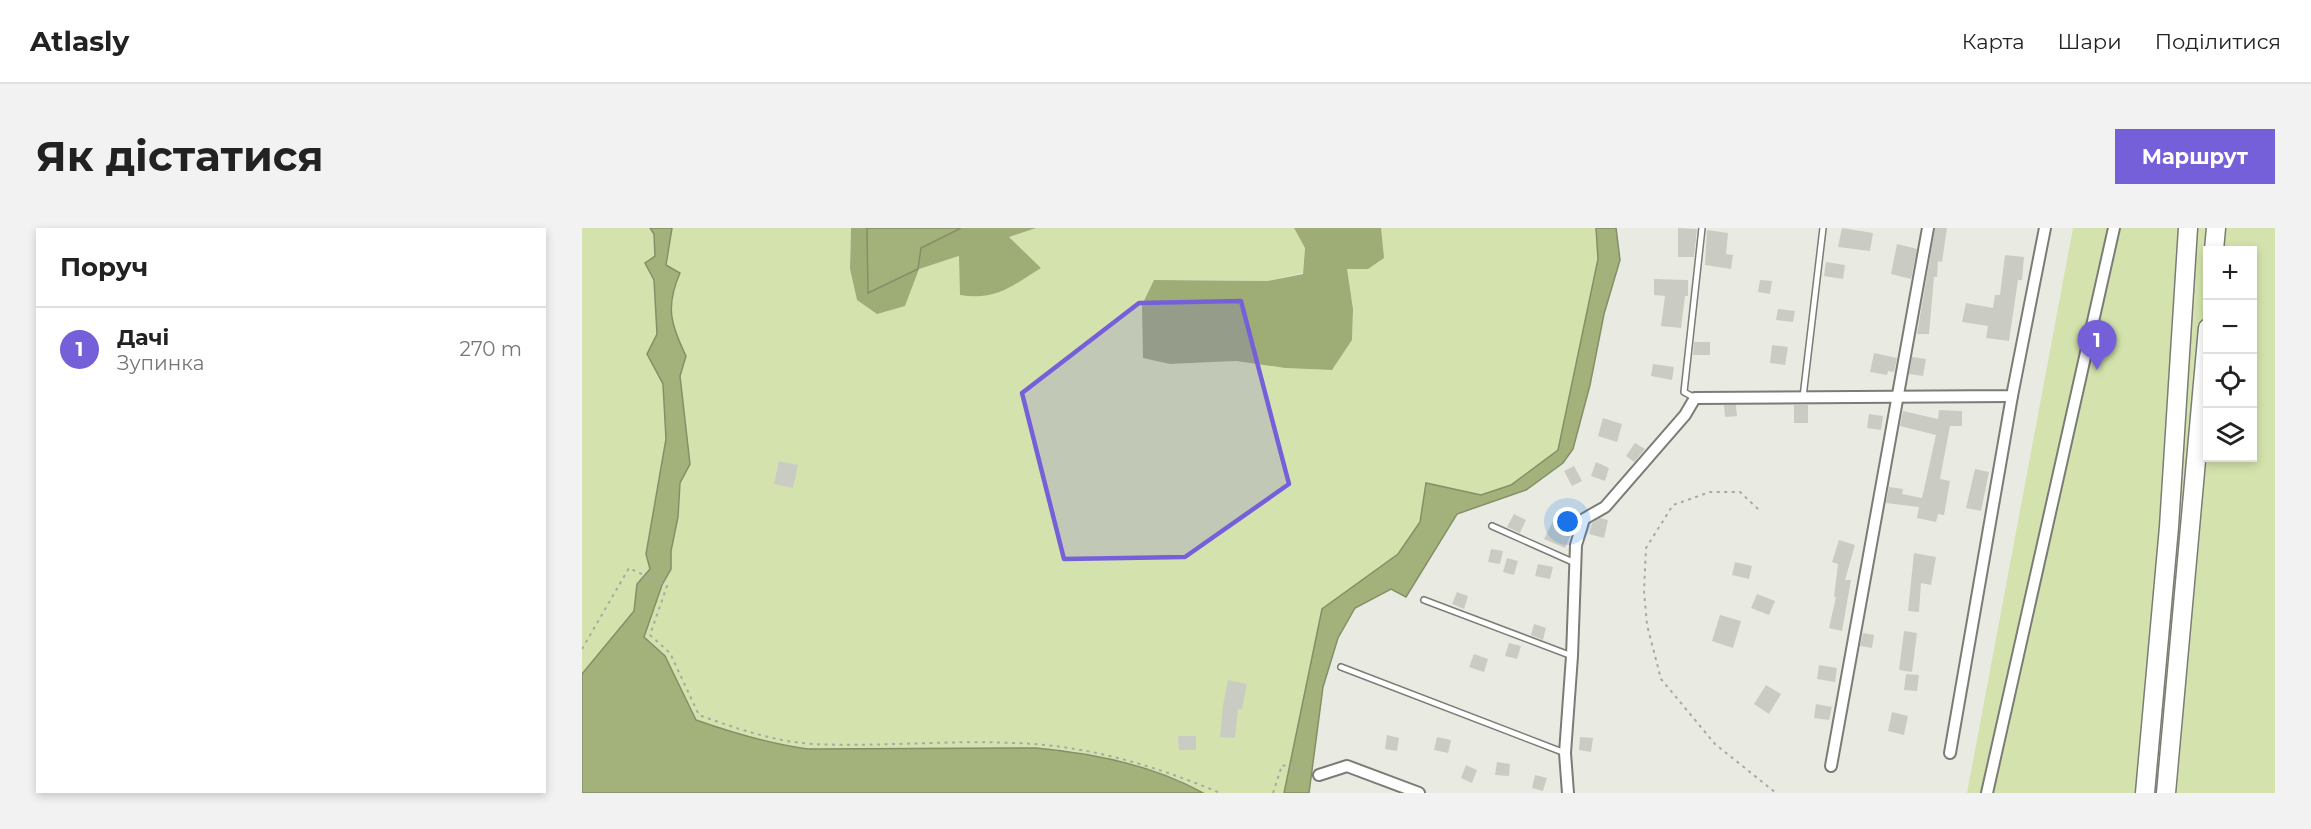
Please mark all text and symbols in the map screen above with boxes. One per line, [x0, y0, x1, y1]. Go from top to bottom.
text: Atlasly [30, 24, 129, 58]
text: Карта [1962, 29, 2025, 54]
text: Шари [2058, 29, 2122, 54]
text: Поділитися [2155, 29, 2281, 54]
button: Маршрут [2115, 129, 2275, 184]
text: Як дістатися [36, 130, 324, 182]
map controls [2203, 246, 2257, 462]
button: + [2203, 246, 2257, 300]
text: Поруч [60, 251, 148, 283]
button: − [2203, 300, 2257, 354]
pin: 1 [2078, 320, 2116, 370]
text: Дачі [117, 324, 169, 351]
text: 1 [76, 337, 83, 361]
text: 270 m [460, 337, 522, 361]
text: Зупинка [117, 351, 204, 375]
button: locate [2203, 354, 2257, 408]
button: layers [2203, 408, 2257, 462]
your location [1553, 507, 1582, 536]

